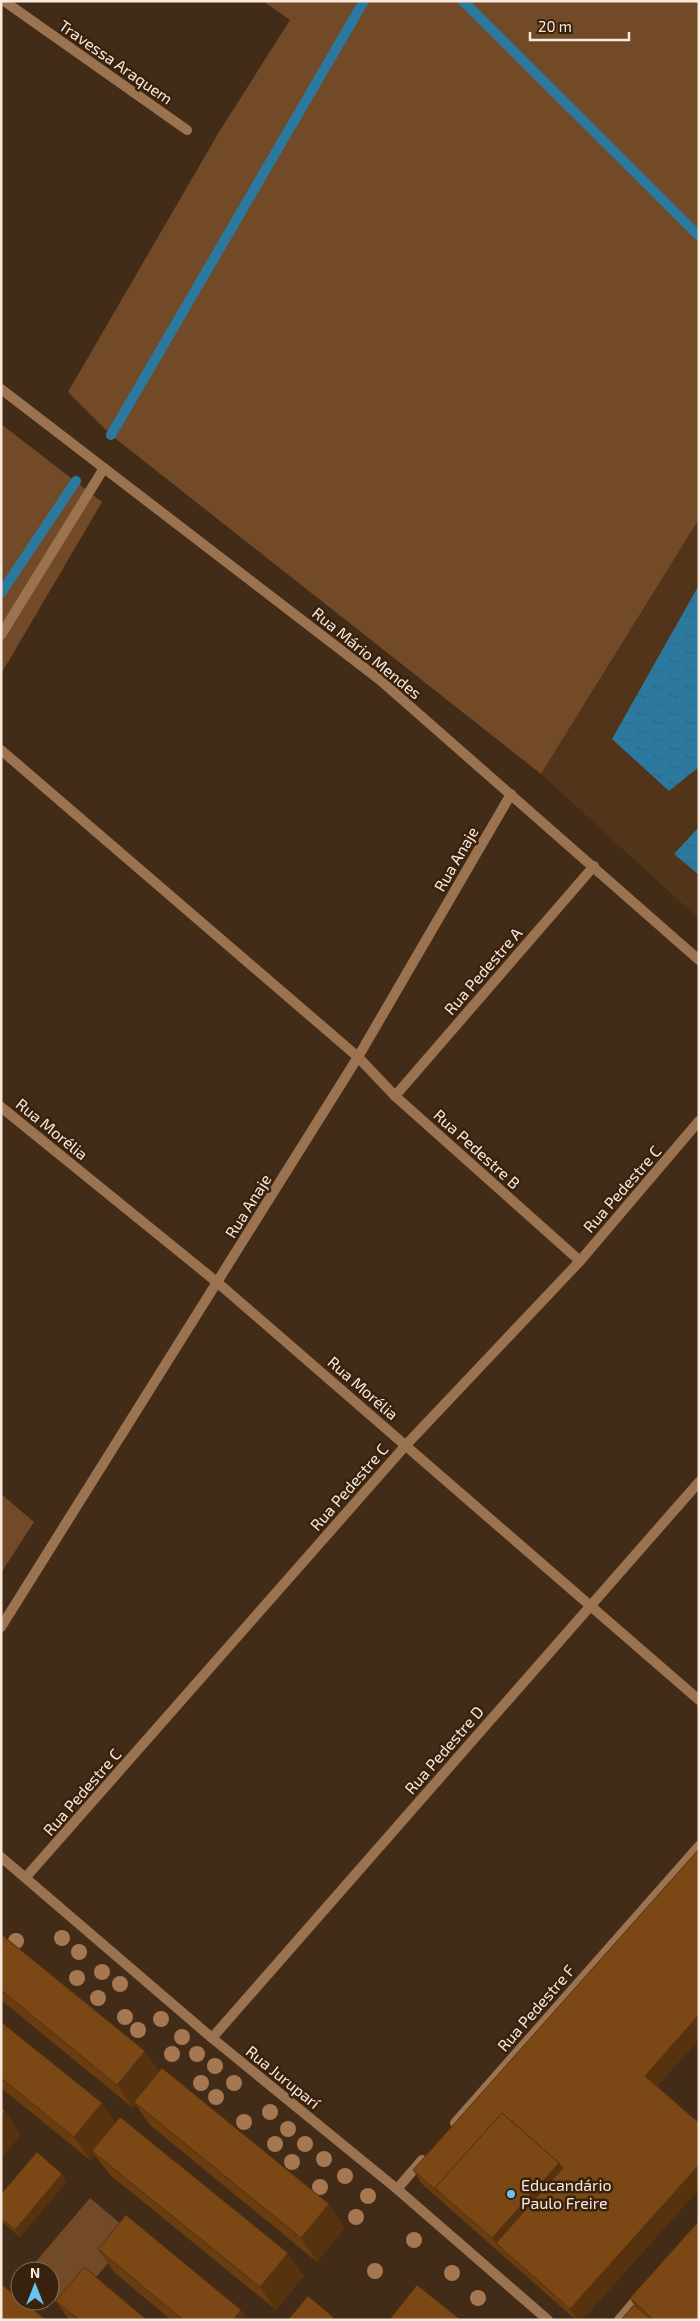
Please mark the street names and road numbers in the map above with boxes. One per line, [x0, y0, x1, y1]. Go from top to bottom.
street label: Travessa Araquem [56, 15, 177, 108]
street label: Rua Mário Mendes [309, 603, 426, 702]
street label: Rua Anaje [429, 823, 483, 895]
street label: Rua Pedestre A [440, 923, 526, 1018]
street label: Rua Morélia [13, 1094, 92, 1163]
street label: Rua Pedestre B [430, 1105, 524, 1192]
street label: Rua Pedestre C [579, 1141, 664, 1236]
street label: Rua Anaje [221, 1170, 275, 1242]
street label: Rua Morélia [324, 1352, 402, 1423]
street label: Rua Pedestre C [306, 1439, 391, 1534]
street label: Rua Pedestre D [400, 1702, 487, 1798]
street label: Rua Pedestre C [39, 1744, 124, 1839]
street label: Rua Pedestre F [493, 1960, 579, 2055]
street label: Rua Juruparí [243, 2041, 325, 2113]

